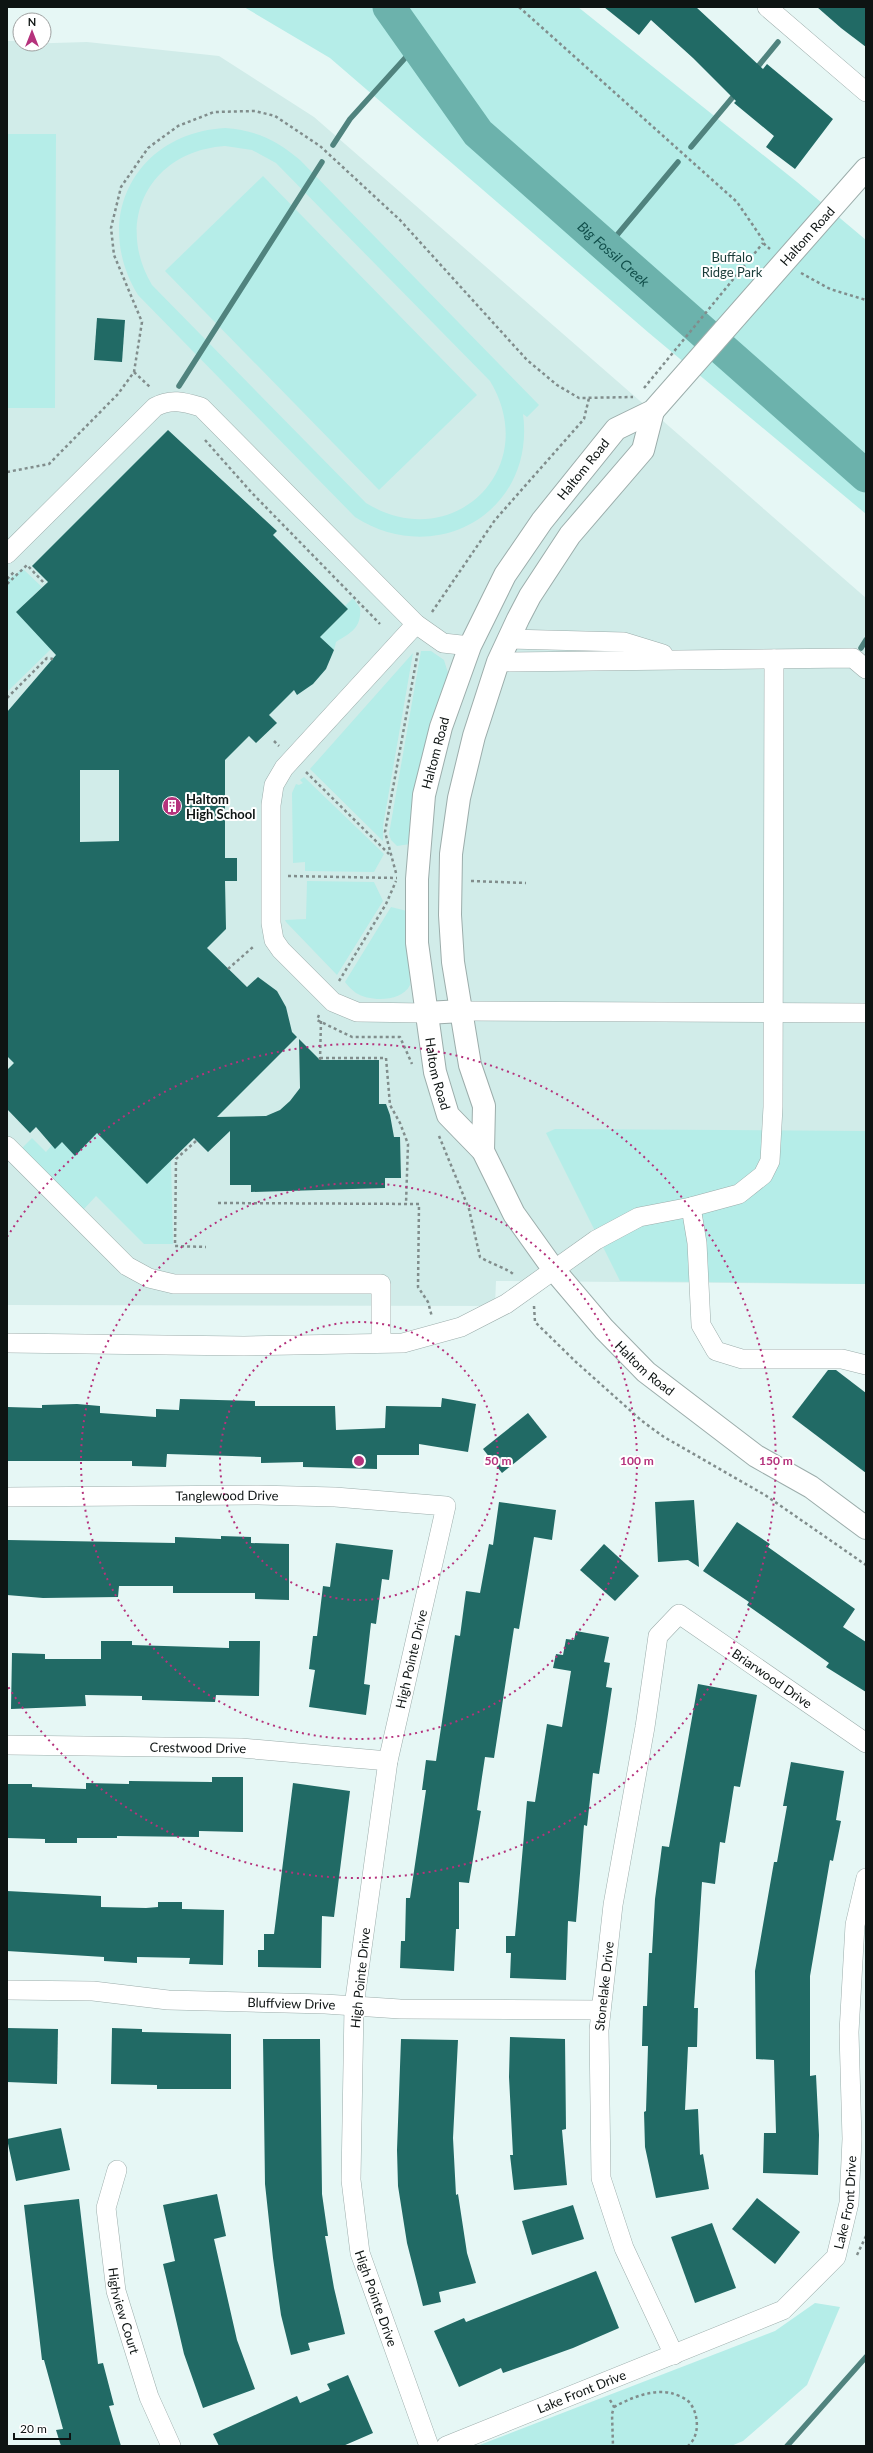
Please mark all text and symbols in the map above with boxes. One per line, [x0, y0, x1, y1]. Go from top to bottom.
north arrow [12, 12, 52, 52]
text: N [28, 15, 36, 28]
street label: Haltom Road [776, 203, 838, 269]
water label: Big Fossil Creek [575, 217, 654, 290]
park label: Buffalo Ridge Park [702, 249, 763, 280]
street label: Haltom Road [553, 435, 613, 503]
street label: Haltom Road [418, 715, 452, 791]
place label: Haltom High School [186, 791, 255, 822]
building icon: Haltom High School [161, 795, 183, 817]
street label: Haltom Road [422, 1036, 454, 1112]
street label: Haltom Road [612, 1337, 678, 1399]
text: 50 m [485, 1453, 511, 1468]
text: 100 m [620, 1453, 654, 1468]
text: 150 m [759, 1453, 793, 1468]
centre of rings [352, 1454, 366, 1468]
street label: Tanglewood Drive [175, 1487, 279, 1504]
street label: High Pointe Drive [392, 1608, 430, 1710]
street label: Briarwood Drive [729, 1645, 815, 1712]
street label: Crestwood Drive [149, 1739, 247, 1756]
street label: High Pointe Drive [347, 1927, 373, 2029]
street label: Stonelake Drive [591, 1940, 617, 2032]
street label: Bluffview Drive [247, 1994, 336, 2013]
street label: Lake Front Drive [830, 2155, 859, 2251]
street label: High Pointe Drive [352, 2248, 401, 2349]
street label: Highview Court [105, 2266, 143, 2356]
street label: Lake Front Drive [535, 2366, 628, 2416]
scale bar [14, 2415, 70, 2441]
text: 20 m [20, 2421, 47, 2436]

